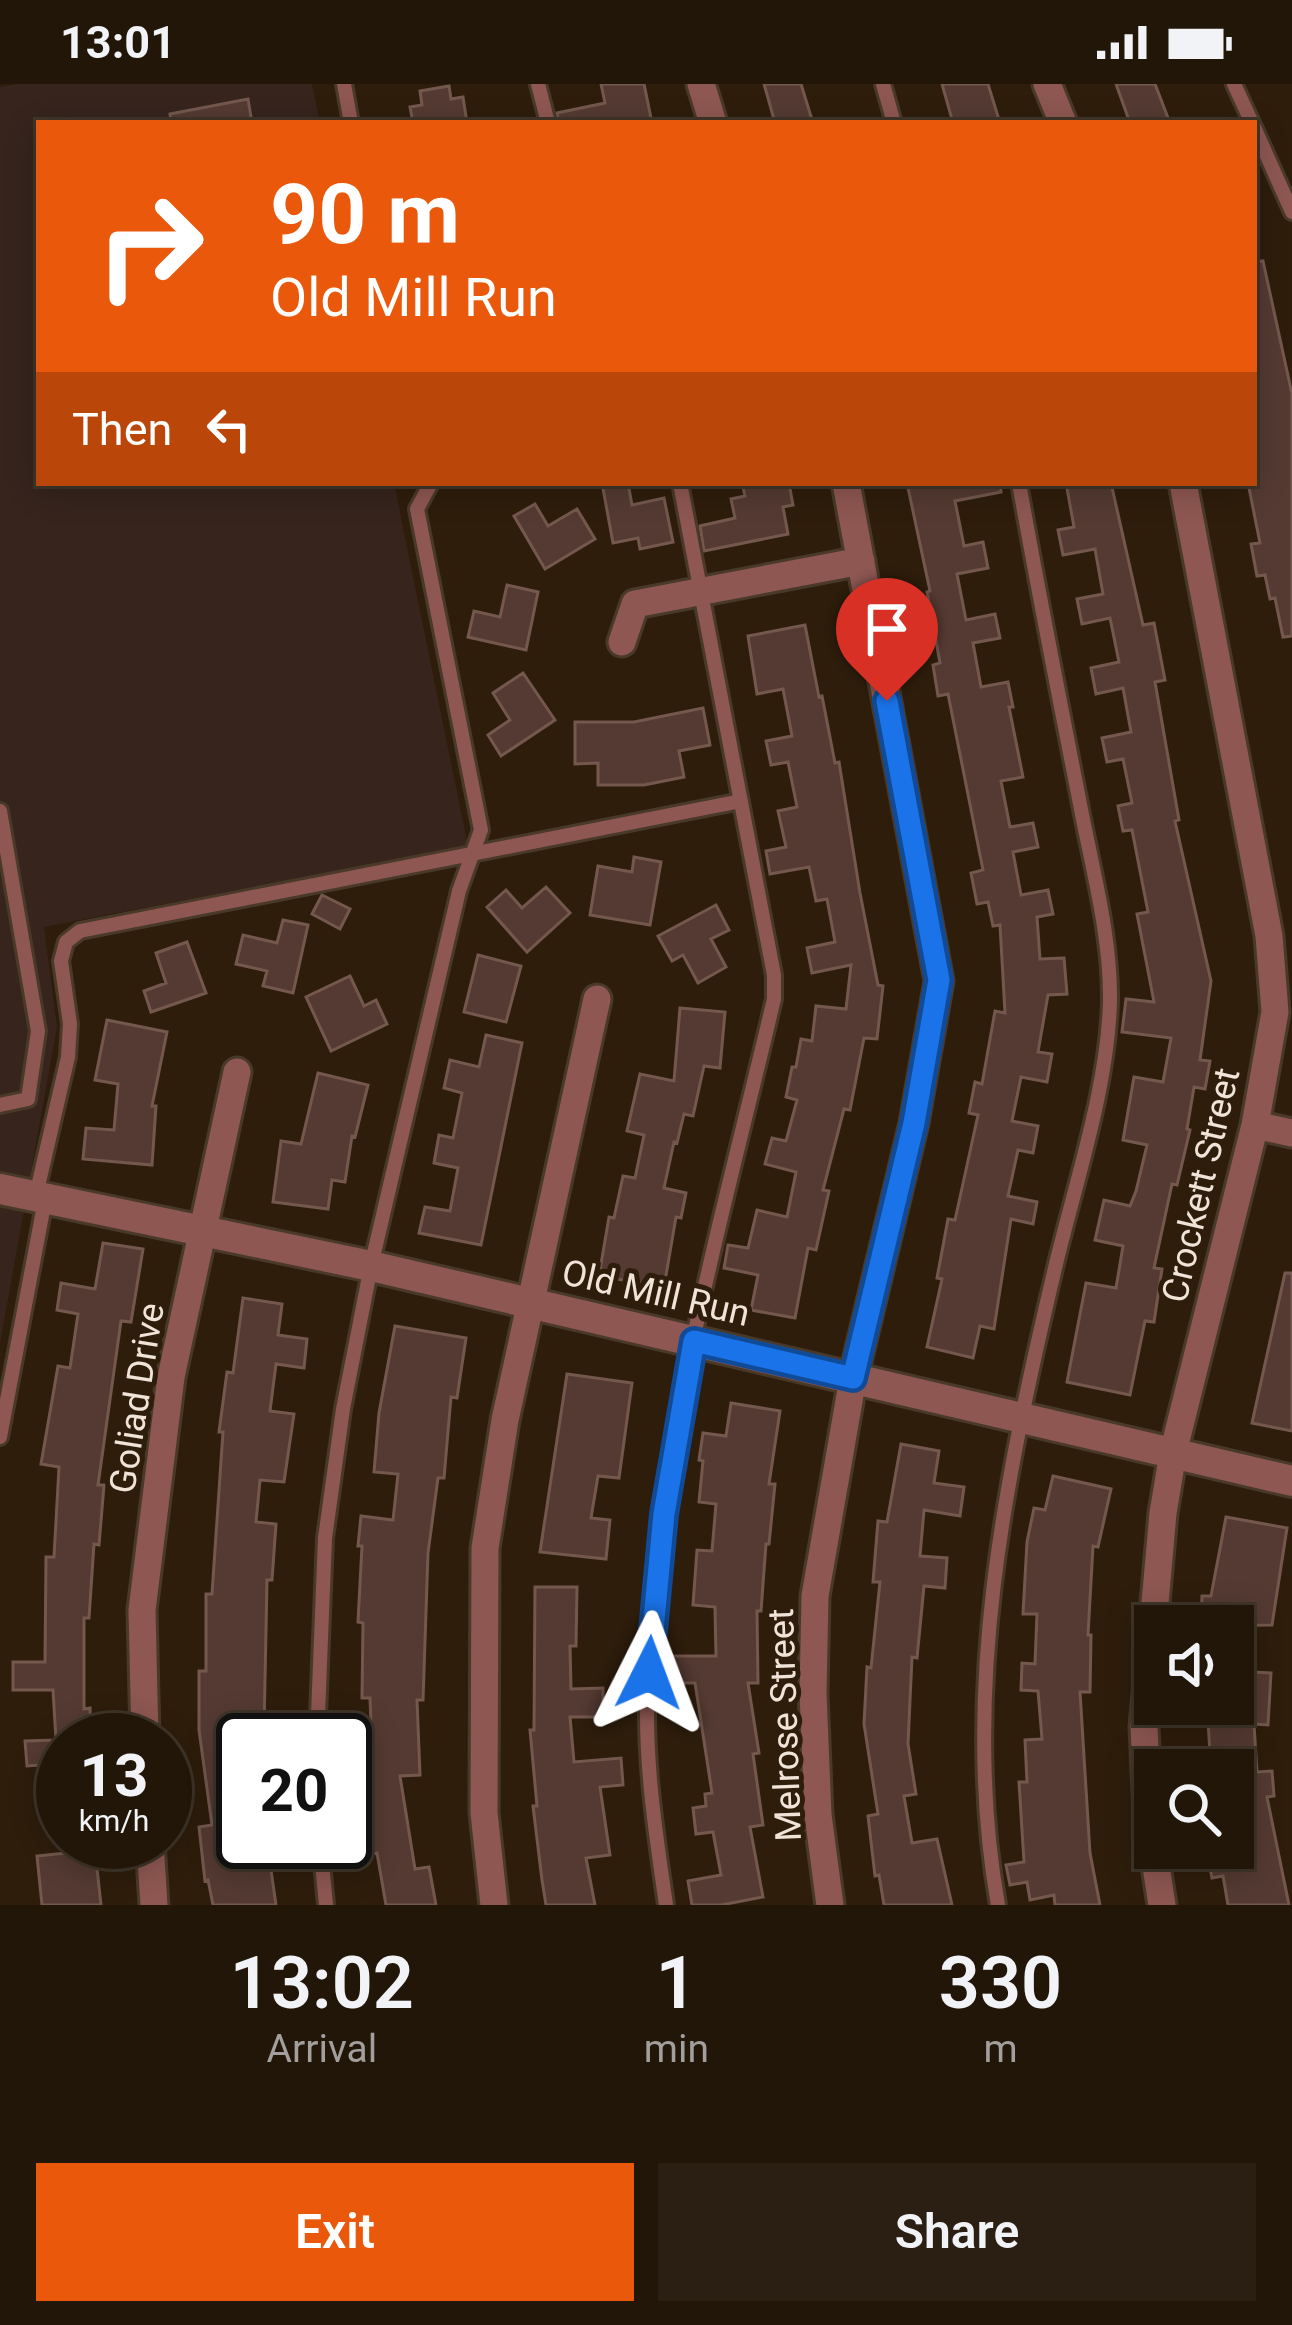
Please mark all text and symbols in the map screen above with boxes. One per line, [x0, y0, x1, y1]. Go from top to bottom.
text: 13:01 [60, 16, 176, 69]
text: 90 m [270, 165, 460, 264]
icon: right [72, 168, 228, 324]
text: Old Mill Run [270, 266, 557, 329]
icon: left [196, 396, 262, 462]
text: Then [72, 403, 172, 456]
pin [836, 578, 938, 701]
icon: arrive [854, 596, 920, 662]
street label: Crockett Street [1154, 1064, 1248, 1306]
street label: Old Mill Run [558, 1251, 754, 1335]
street label: Goliad Drive [101, 1300, 173, 1496]
map controls [1134, 1605, 1254, 1869]
button: sound [1134, 1605, 1254, 1725]
street label: Melrose Street [760, 1608, 810, 1842]
position arrow [586, 1610, 712, 1736]
speed limit sign: 20 [216, 1713, 372, 1869]
text: 13 [80, 1740, 148, 1811]
button: search [1134, 1749, 1254, 1869]
text: km/h [79, 1803, 149, 1838]
text: 13:02 [230, 1941, 414, 2026]
text: 1 [656, 1941, 697, 2026]
text: 330 [939, 1941, 1062, 2026]
text: Arrival [267, 2026, 377, 2072]
text: min [644, 2026, 709, 2072]
text: m [983, 2026, 1018, 2072]
button: Exit [36, 2163, 634, 2301]
button: Share [658, 2163, 1256, 2301]

